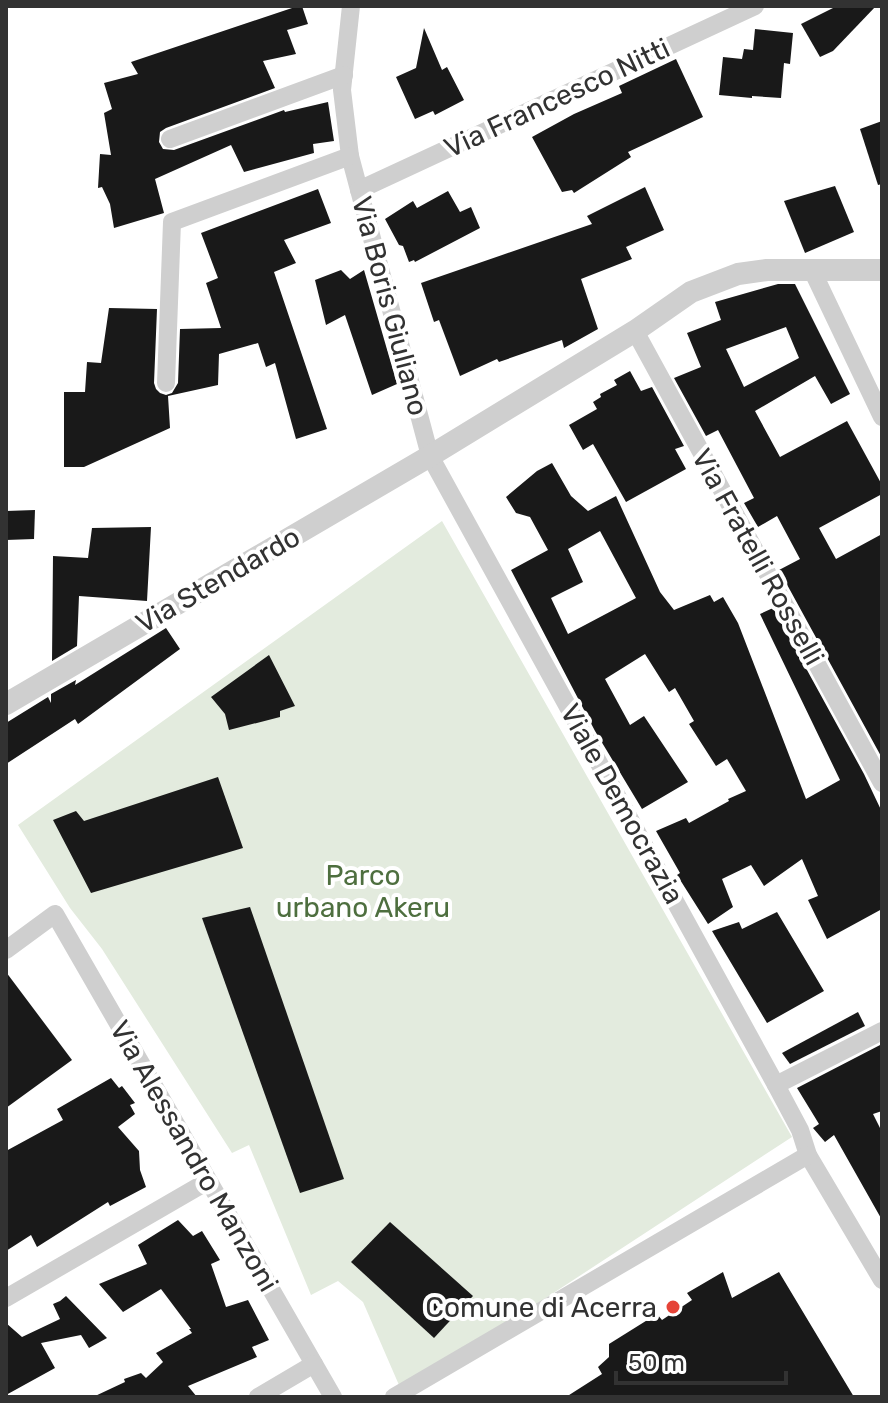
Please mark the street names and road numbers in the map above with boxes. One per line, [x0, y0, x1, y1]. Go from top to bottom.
street label: Via Francesco Nitti [439, 31, 675, 165]
street label: Via Boris Giuliano [345, 193, 435, 419]
street label: Via Fratelli Rosselli [685, 443, 831, 671]
street label: Via Stendardo [130, 520, 306, 640]
street label: Viale Democrazia [553, 698, 691, 910]
street label: Via Alessandro Manzoni [103, 1015, 285, 1297]

